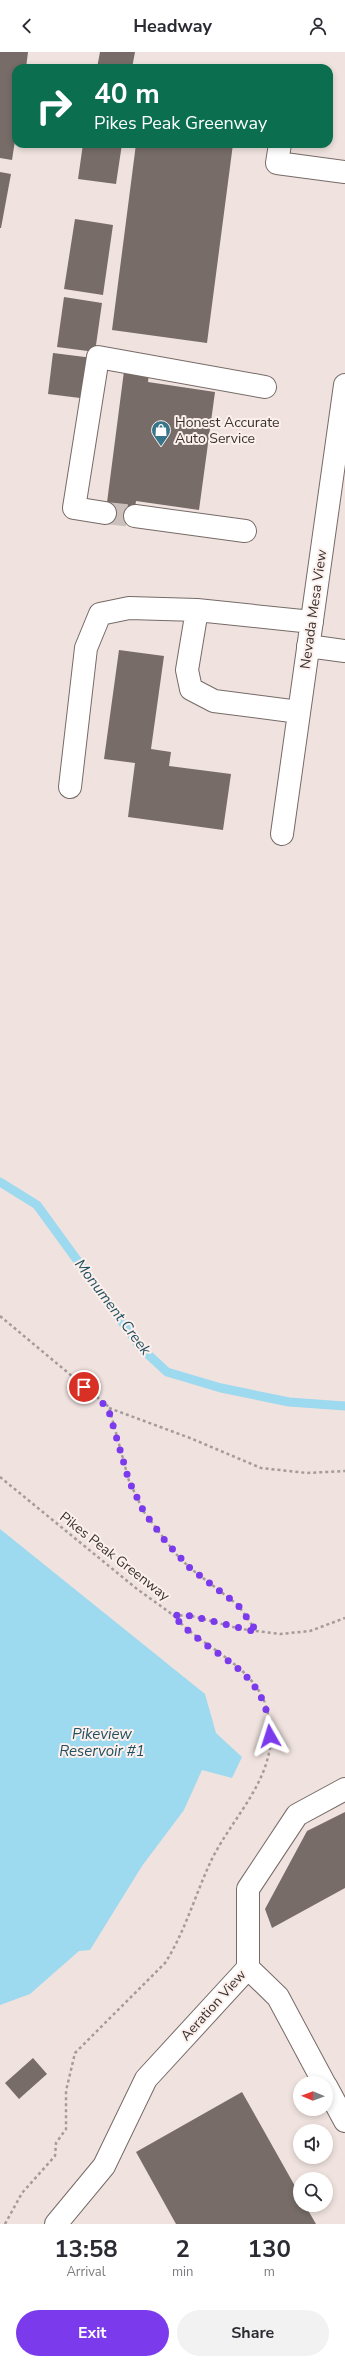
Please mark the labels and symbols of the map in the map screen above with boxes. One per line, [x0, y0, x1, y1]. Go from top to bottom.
place label: Honest Accurate Auto Service [175, 413, 279, 448]
shop icon: Honest Accurate Auto Service [150, 419, 172, 447]
street label: Nevada Mesa View [296, 548, 331, 670]
water label: Monument Creek [70, 1255, 156, 1359]
pin [67, 1370, 101, 1404]
street label: Pikes Peak Greenway [56, 1507, 174, 1606]
position arrow [249, 1715, 291, 1757]
water label: Pikeview Reservoir #1 [59, 1724, 145, 1761]
street label: Aeration View [176, 1966, 251, 2045]
north arrow [293, 2076, 333, 2116]

